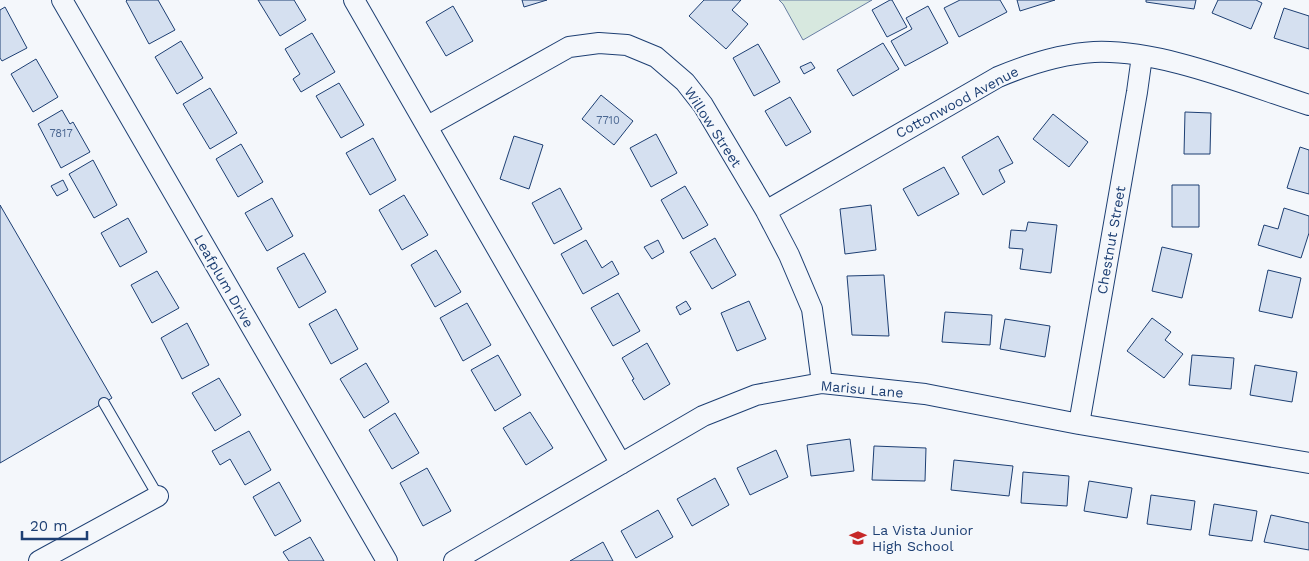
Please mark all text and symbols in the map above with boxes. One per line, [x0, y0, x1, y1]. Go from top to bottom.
street label: Cottonwood Avenue [893, 63, 1021, 141]
street label: Willow Street [681, 84, 745, 170]
house number: 7710 [596, 114, 620, 127]
house number: 7817 [49, 127, 73, 140]
street label: Chestnut Street [1094, 184, 1128, 295]
street label: Leafplum Drive [191, 232, 257, 330]
street label: Marisu Lane [820, 377, 904, 401]
scale bar [22, 508, 88, 540]
text: 20 m [30, 517, 68, 535]
place label: La Vista Junior High School [872, 522, 974, 554]
school or university icon: La Vista Junior High School [848, 528, 868, 548]

